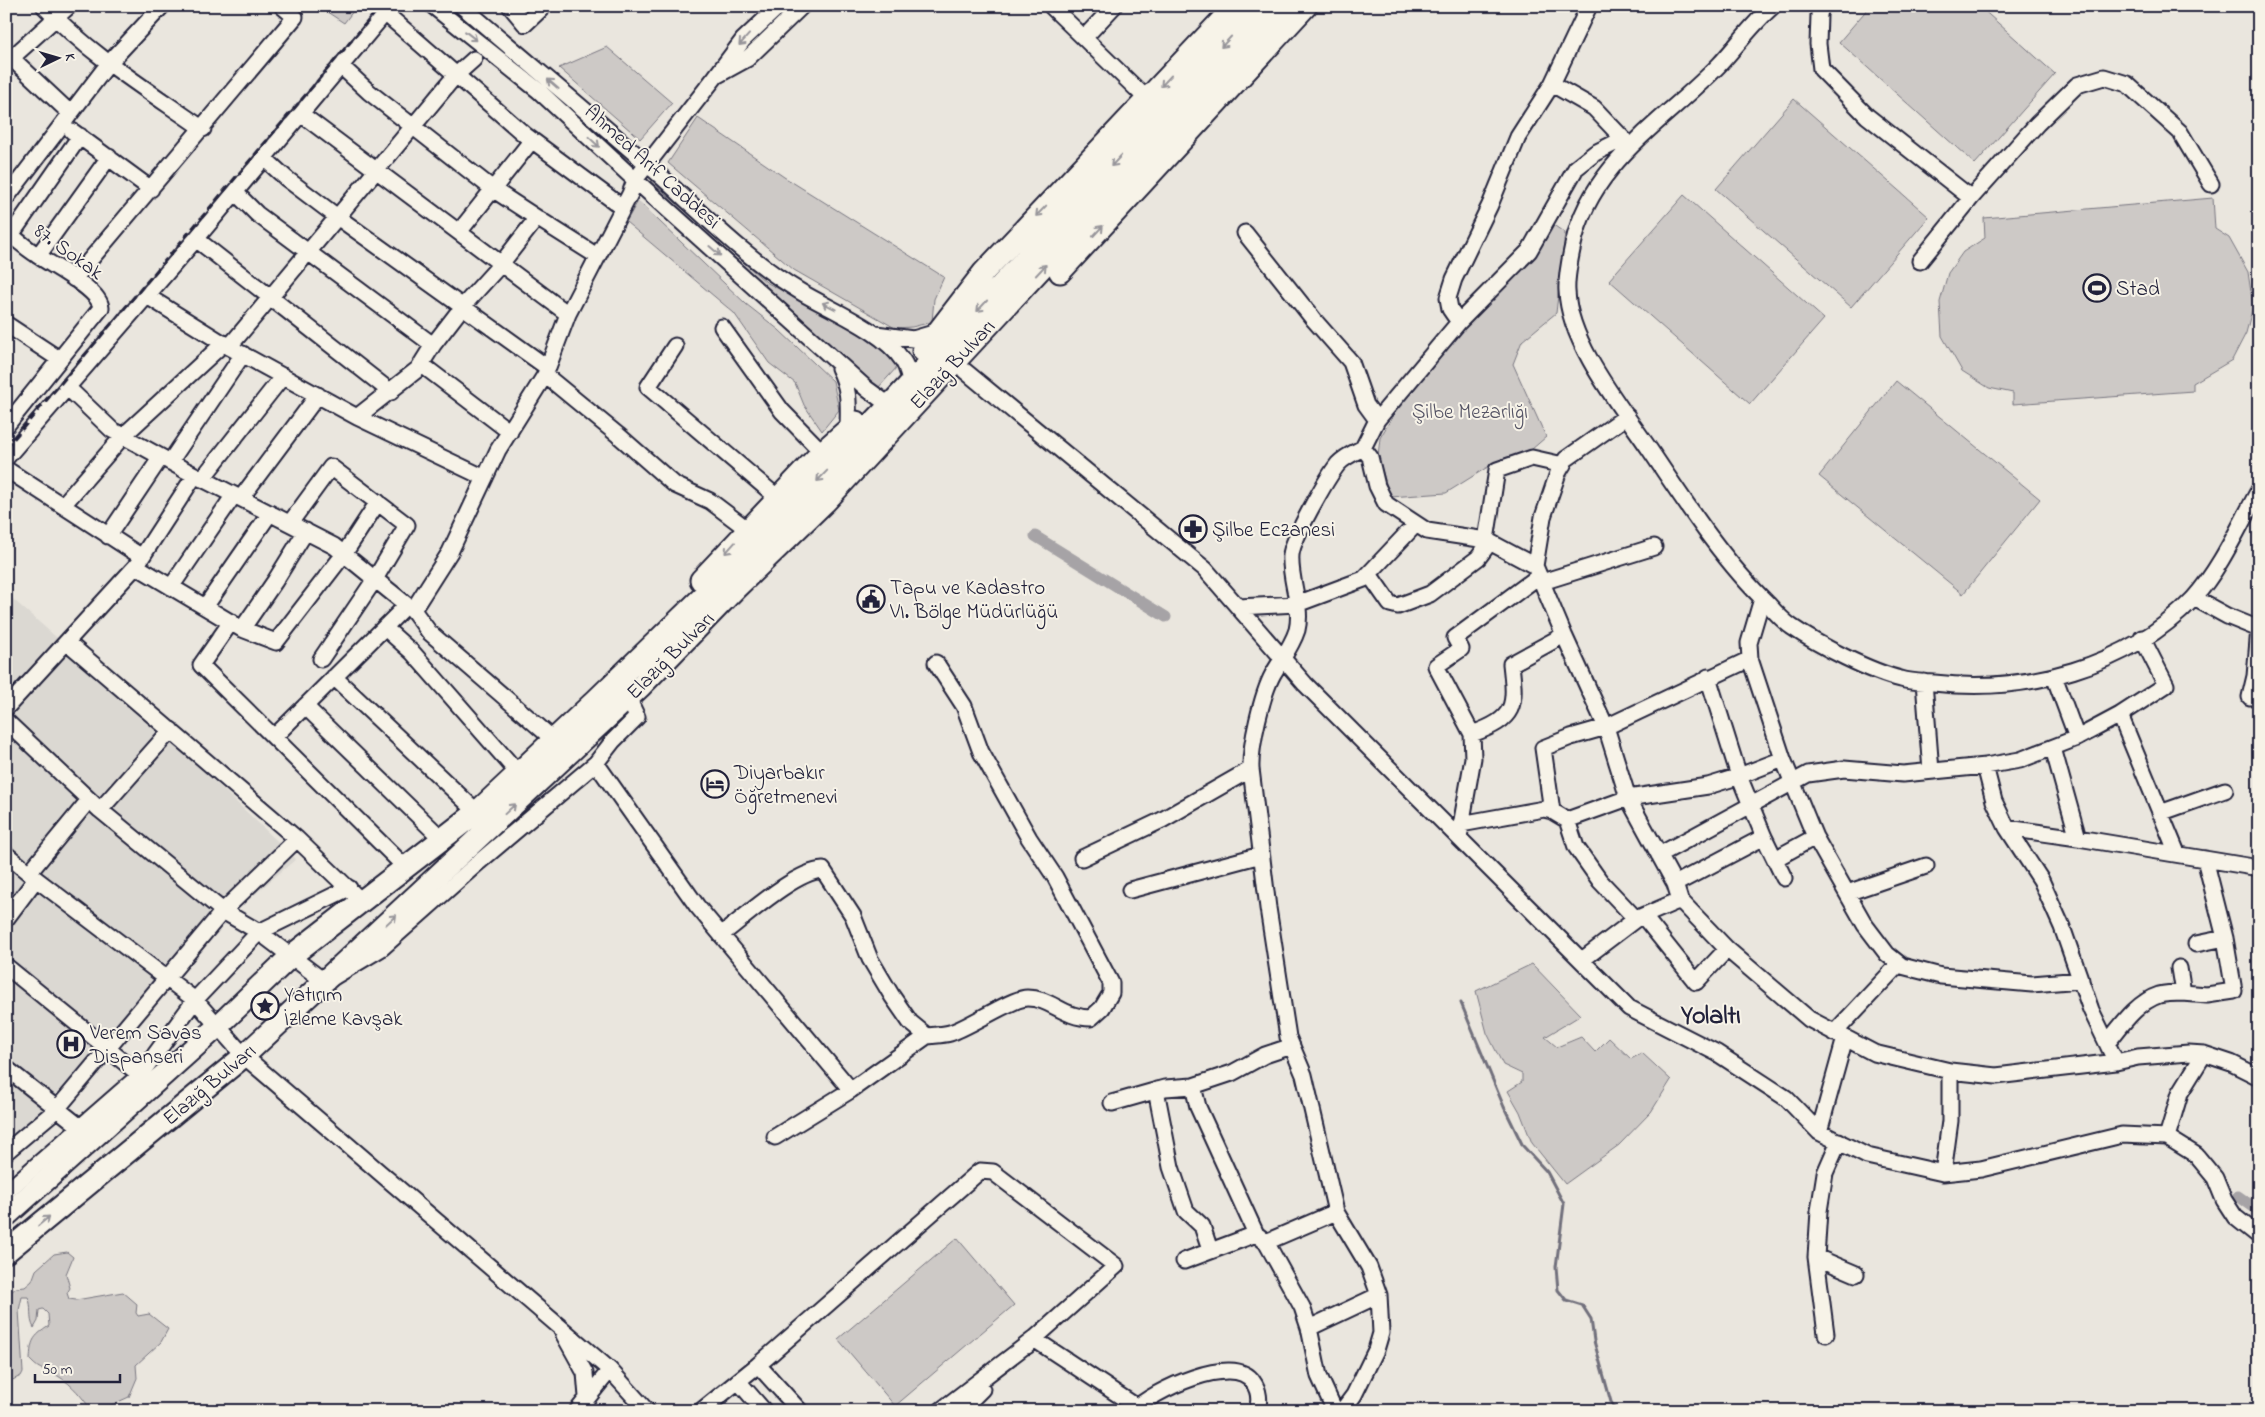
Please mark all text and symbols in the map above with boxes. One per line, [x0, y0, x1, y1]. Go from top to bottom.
one-way arrow [464, 31, 477, 42]
north arrow [32, 32, 82, 82]
one-way arrow [738, 34, 750, 47]
one-way arrow [1220, 36, 1232, 48]
text: K [59, 53, 80, 62]
one-way arrow [1160, 74, 1172, 87]
one-way arrow [547, 79, 560, 90]
street label: Ahmed Arif Caddesi [577, 98, 726, 237]
one-way arrow [588, 136, 601, 148]
one-way arrow [1110, 155, 1122, 168]
one-way arrow [1036, 204, 1048, 216]
street label: 87. Sokak [27, 217, 109, 289]
one-way arrow [1092, 225, 1104, 237]
one-way arrow [708, 245, 721, 256]
one-way arrow [1035, 263, 1047, 276]
sports icon: Stad [2082, 273, 2112, 303]
place label: Stad [2116, 275, 2160, 305]
one-way arrow [976, 300, 987, 313]
one-way arrow [821, 301, 836, 311]
street label: Elazığ Bulvarı [904, 313, 1005, 419]
park label: Şilbe Mezarlığı [1412, 398, 1528, 430]
one-way arrow [816, 469, 828, 482]
pharmacy icon: Şilbe Eczanesi [1178, 514, 1208, 544]
place label: Şilbe Eczanesi [1212, 516, 1335, 546]
one-way arrow [724, 541, 736, 554]
place label: Tapu ve Kadastro VI. Bölge Müdürlüğü [889, 574, 1058, 630]
public building icon: Tapu ve Kadastro VI. Bölge Müdürlüğü [856, 584, 886, 614]
street label: Elazığ Bulvarı [620, 605, 724, 709]
place label: Diyarbakır Öğretmenevi [733, 759, 838, 815]
hotel icon: Diyarbakır Öğretmenevi [700, 769, 730, 799]
one-way arrow [504, 803, 516, 815]
one-way arrow [385, 914, 398, 926]
place label: Yatırım İzleme Kavşak [284, 981, 403, 1035]
place icon: Yatırım İzleme Kavşak [250, 991, 280, 1021]
district label: Yolaltı [1680, 998, 1741, 1036]
place label: Verem Savas Dispanseri [89, 1019, 202, 1073]
hospital icon: Verem Savas Dispanseri [56, 1029, 86, 1059]
street label: Elazığ Bulvarı [157, 1037, 265, 1135]
one-way arrow [37, 1216, 50, 1227]
scale bar [35, 1352, 120, 1384]
text: 50 m [42, 1359, 73, 1381]

